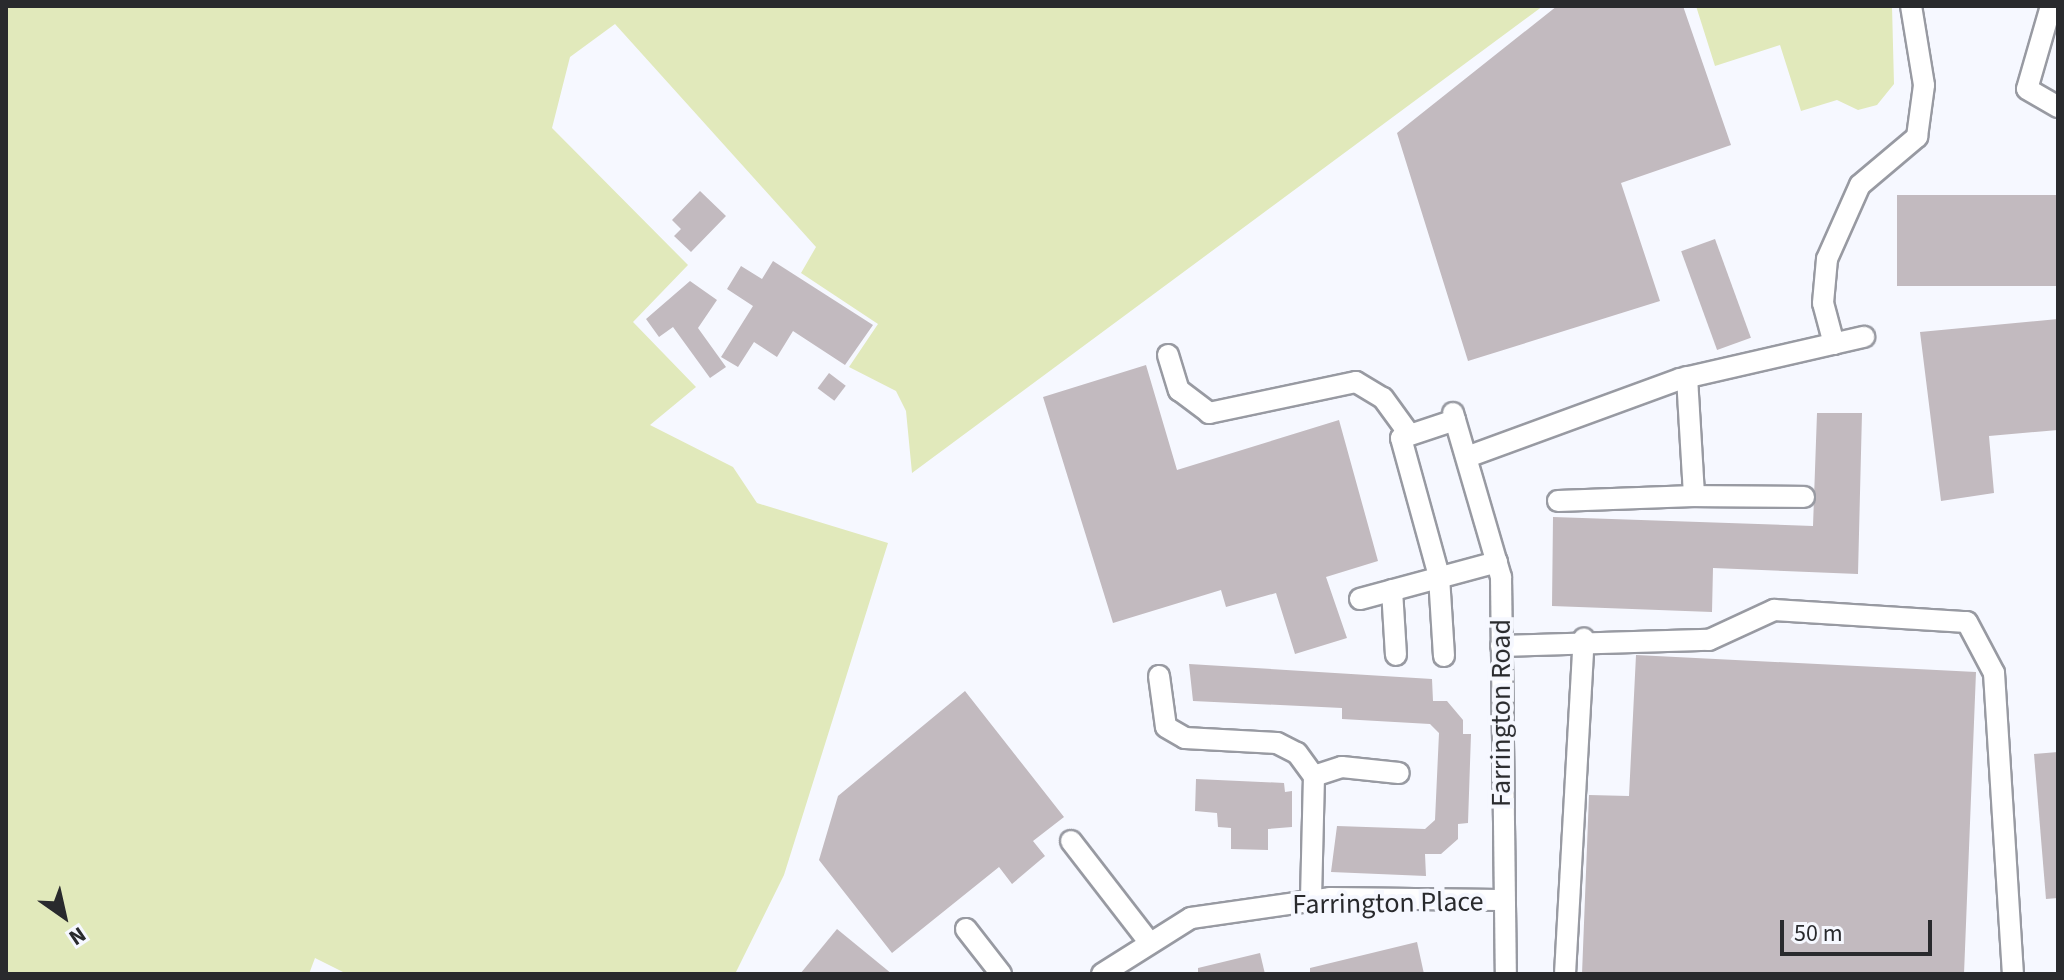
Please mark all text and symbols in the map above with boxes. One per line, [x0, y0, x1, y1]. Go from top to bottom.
street label: Farrington Road [1484, 619, 1518, 807]
north arrow [24, 876, 104, 956]
street label: Farrington Place [1292, 885, 1484, 921]
scale bar [1784, 904, 1936, 954]
text: 50 m [1794, 916, 1843, 951]
text: N [62, 919, 92, 953]

